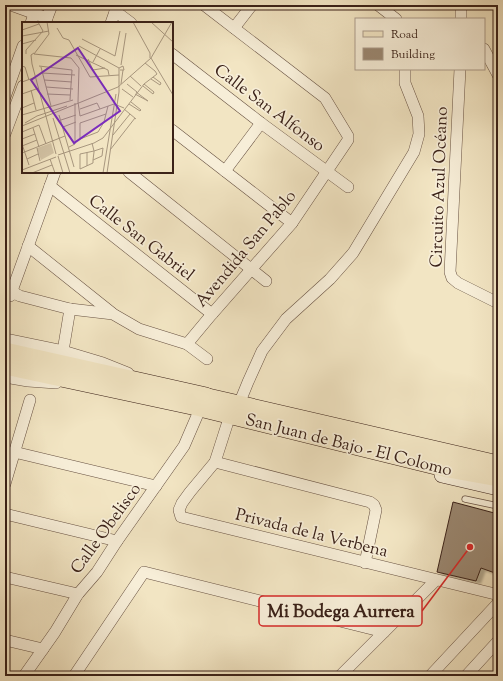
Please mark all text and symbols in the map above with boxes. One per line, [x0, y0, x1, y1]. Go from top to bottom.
legend [355, 18, 485, 70]
inset map [22, 22, 173, 173]
text: Road [391, 26, 418, 44]
text: Building [391, 46, 435, 64]
street label: Calle San Alfonso [208, 59, 329, 158]
street label: Circuito Azul Océano [425, 106, 455, 268]
street label: Avendida San Pablo [190, 186, 303, 313]
street label: Calle San Gabriel [83, 190, 199, 288]
street label: San Juan de Bajo - El Colomo [243, 409, 454, 483]
street label: Calle Obelisco [65, 479, 148, 580]
street label: Privada de la Verbena [233, 503, 390, 565]
callout: Mi Bodega Aurrera [259, 596, 422, 626]
text: Mi Bodega Aurrera [267, 600, 415, 626]

